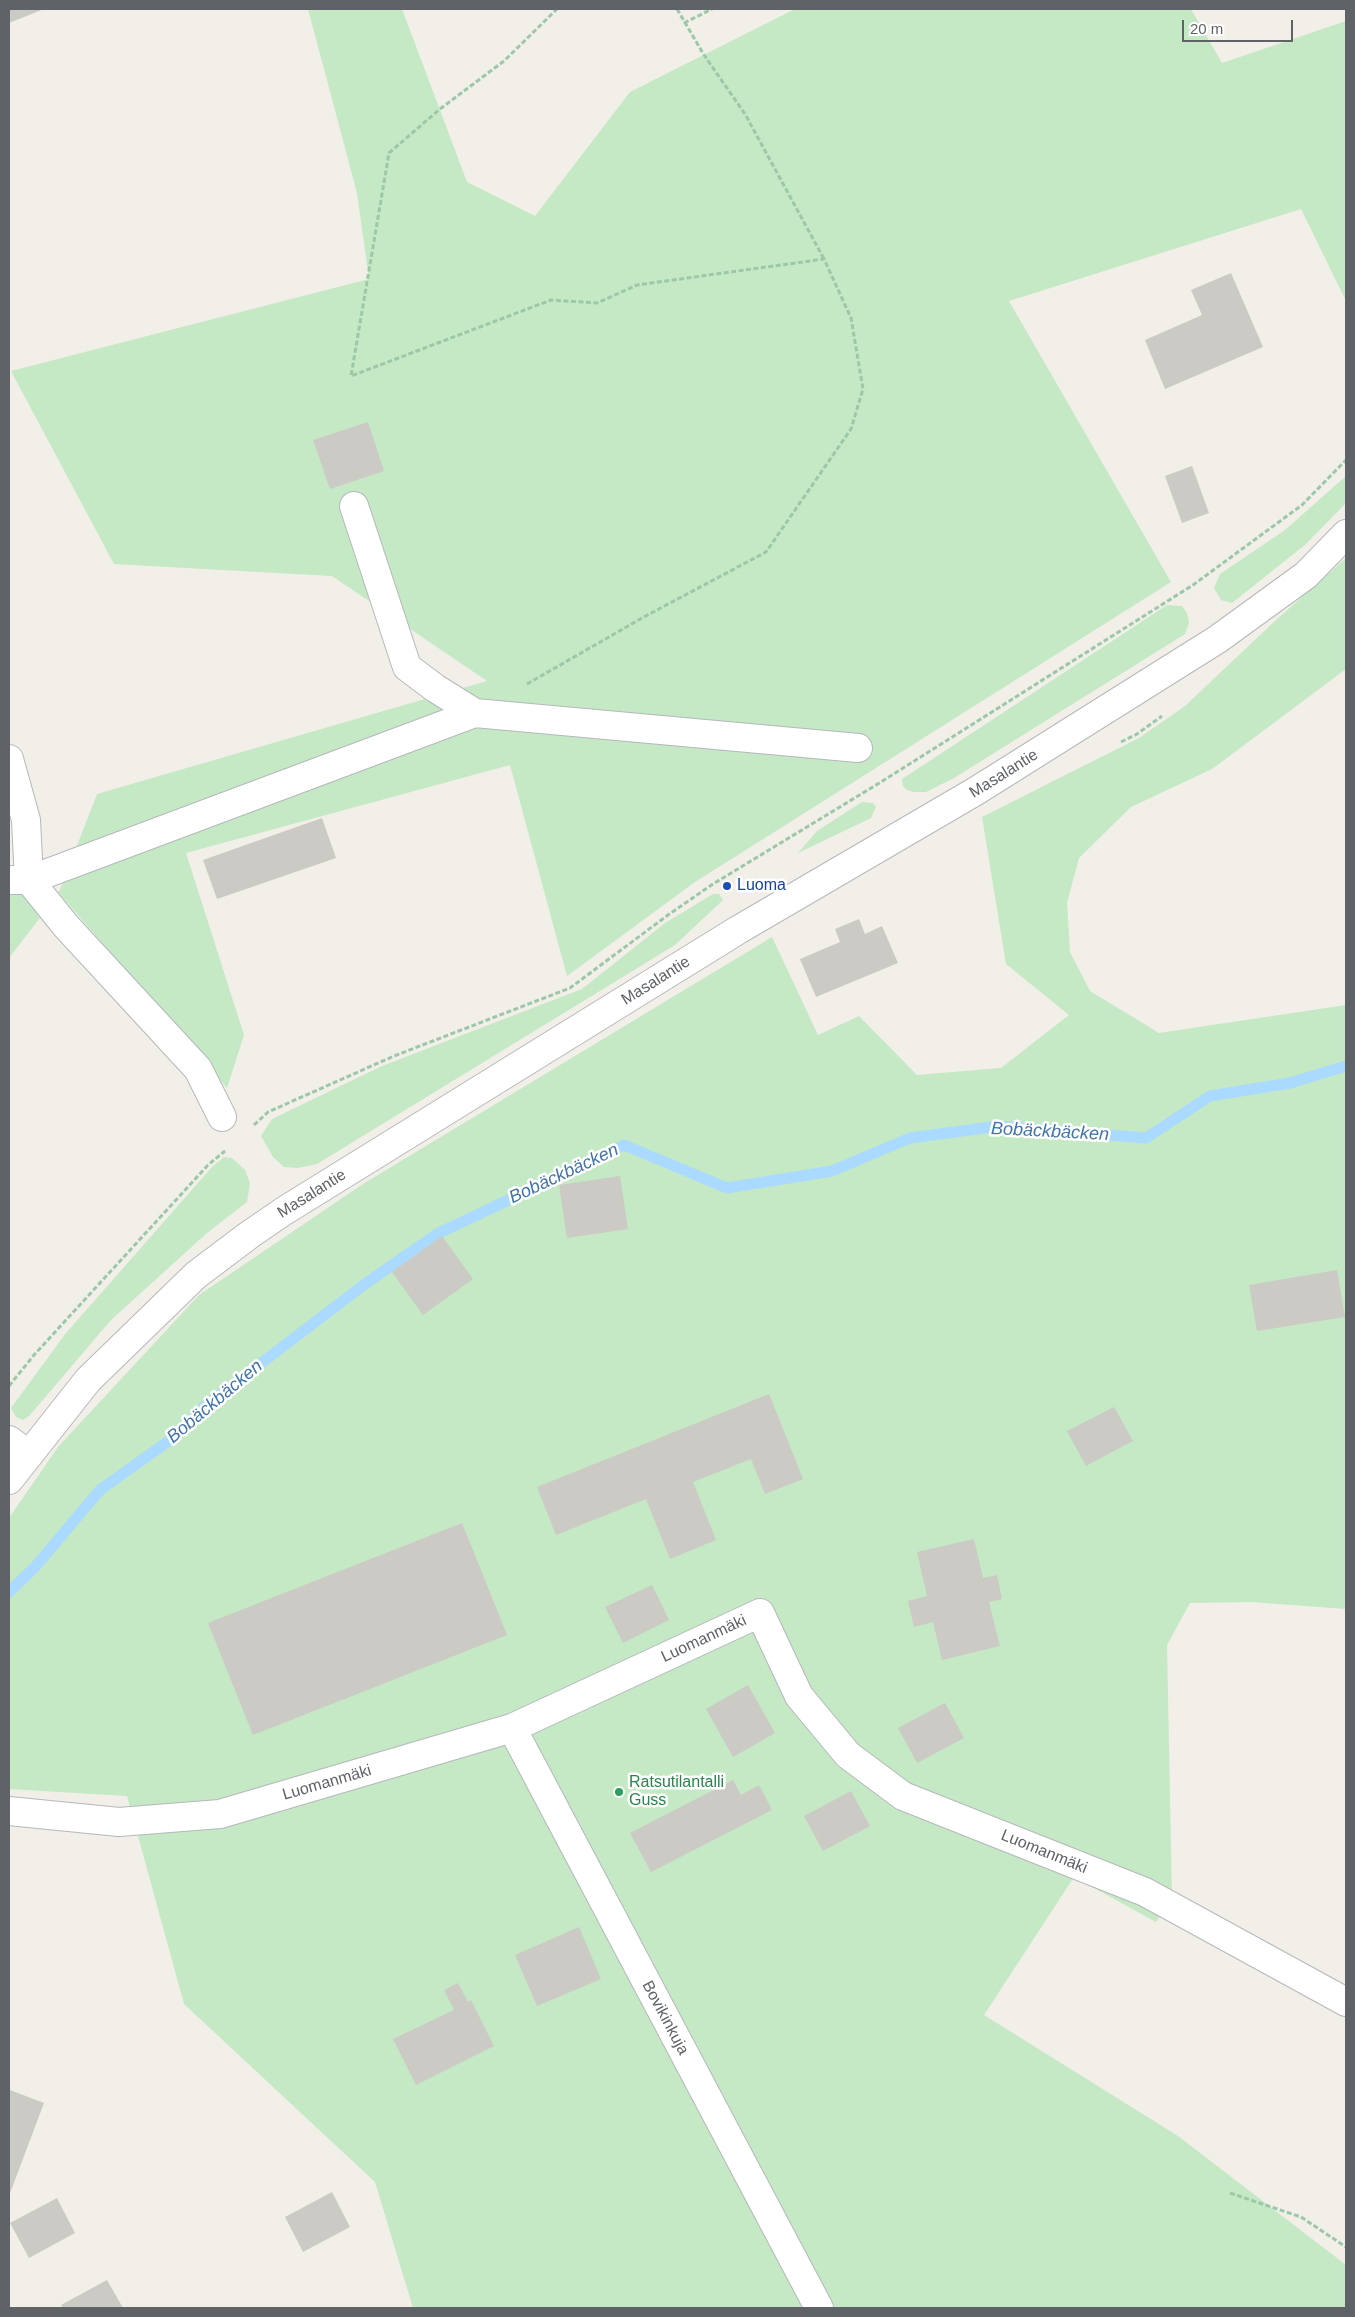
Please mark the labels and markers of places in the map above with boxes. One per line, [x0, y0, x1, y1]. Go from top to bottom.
place label: Luoma [737, 876, 786, 896]
marker: Luoma [721, 880, 733, 892]
place label: Ratsutilantalli Guss [629, 1773, 724, 1811]
marker: Ratsutilantalli Guss [613, 1786, 625, 1798]

